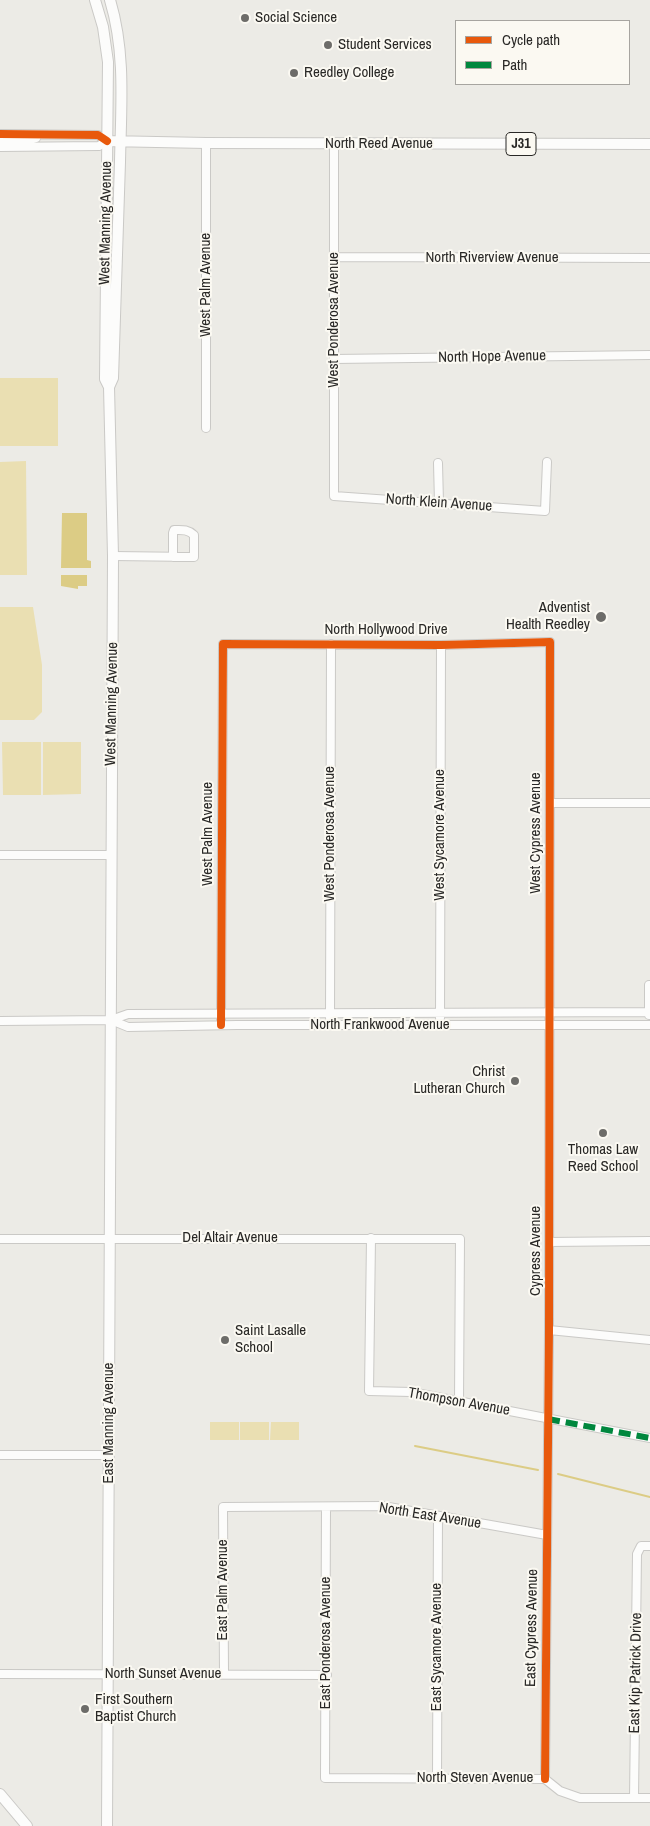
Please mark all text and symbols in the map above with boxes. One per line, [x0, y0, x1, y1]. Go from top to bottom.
place label: Social Science [255, 9, 337, 27]
marker: Social Science [239, 12, 251, 24]
legend [455, 20, 630, 85]
text: Cycle path [502, 29, 560, 50]
place label: Student Services [338, 36, 432, 54]
marker: Student Services [322, 39, 334, 51]
text: Path [502, 54, 527, 75]
place label: Reedley College [304, 64, 394, 82]
marker: Reedley College [288, 67, 300, 79]
road number: J31 [506, 132, 536, 156]
street label: North Reed Avenue [325, 135, 433, 153]
street label: West Manning Avenue [96, 161, 116, 285]
street label: West Palm Avenue [197, 233, 215, 337]
street label: North Riverview Avenue [425, 249, 559, 267]
street label: West Ponderosa Avenue [325, 252, 343, 388]
street label: North Hope Avenue [438, 347, 546, 367]
street label: North Klein Avenue [385, 490, 493, 516]
place label: Adventist Health Reedley [506, 599, 590, 634]
marker: Adventist Health Reedley [594, 610, 608, 624]
street label: North Hollywood Drive [324, 621, 448, 639]
street label: West Manning Avenue [102, 642, 122, 766]
street label: West Ponderosa Avenue [321, 766, 339, 902]
street label: West Sycamore Avenue [431, 769, 449, 901]
street label: West Cypress Avenue [527, 772, 545, 894]
street label: West Palm Avenue [199, 782, 217, 886]
street label: North Frankwood Avenue [310, 1016, 450, 1034]
place label: Christ Lutheran Church [413, 1063, 505, 1098]
marker: Christ Lutheran Church [509, 1075, 521, 1087]
marker: Thomas Law Reed School [597, 1127, 609, 1139]
place label: Thomas Law Reed School [568, 1141, 638, 1176]
street label: Cypress Avenue [527, 1206, 545, 1296]
street label: Del Altair Avenue [182, 1229, 278, 1247]
place label: Saint Lasalle School [235, 1322, 306, 1357]
marker: Saint Lasalle School [219, 1334, 231, 1346]
street label: East Manning Avenue [100, 1363, 118, 1483]
street label: Thompson Avenue [407, 1384, 511, 1420]
street label: North East Avenue [378, 1499, 482, 1533]
street label: East Palm Avenue [214, 1540, 232, 1640]
street label: East Cypress Avenue [522, 1569, 542, 1687]
street label: East Ponderosa Avenue [317, 1577, 335, 1709]
street label: East Sycamore Avenue [428, 1583, 446, 1711]
street label: East Kip Patrick Drive [626, 1612, 646, 1734]
street label: North Sunset Avenue [105, 1665, 221, 1683]
place label: First Southern Baptist Church [95, 1691, 176, 1726]
marker: First Southern Baptist Church [79, 1703, 91, 1715]
street label: North Steven Avenue [417, 1769, 533, 1787]

